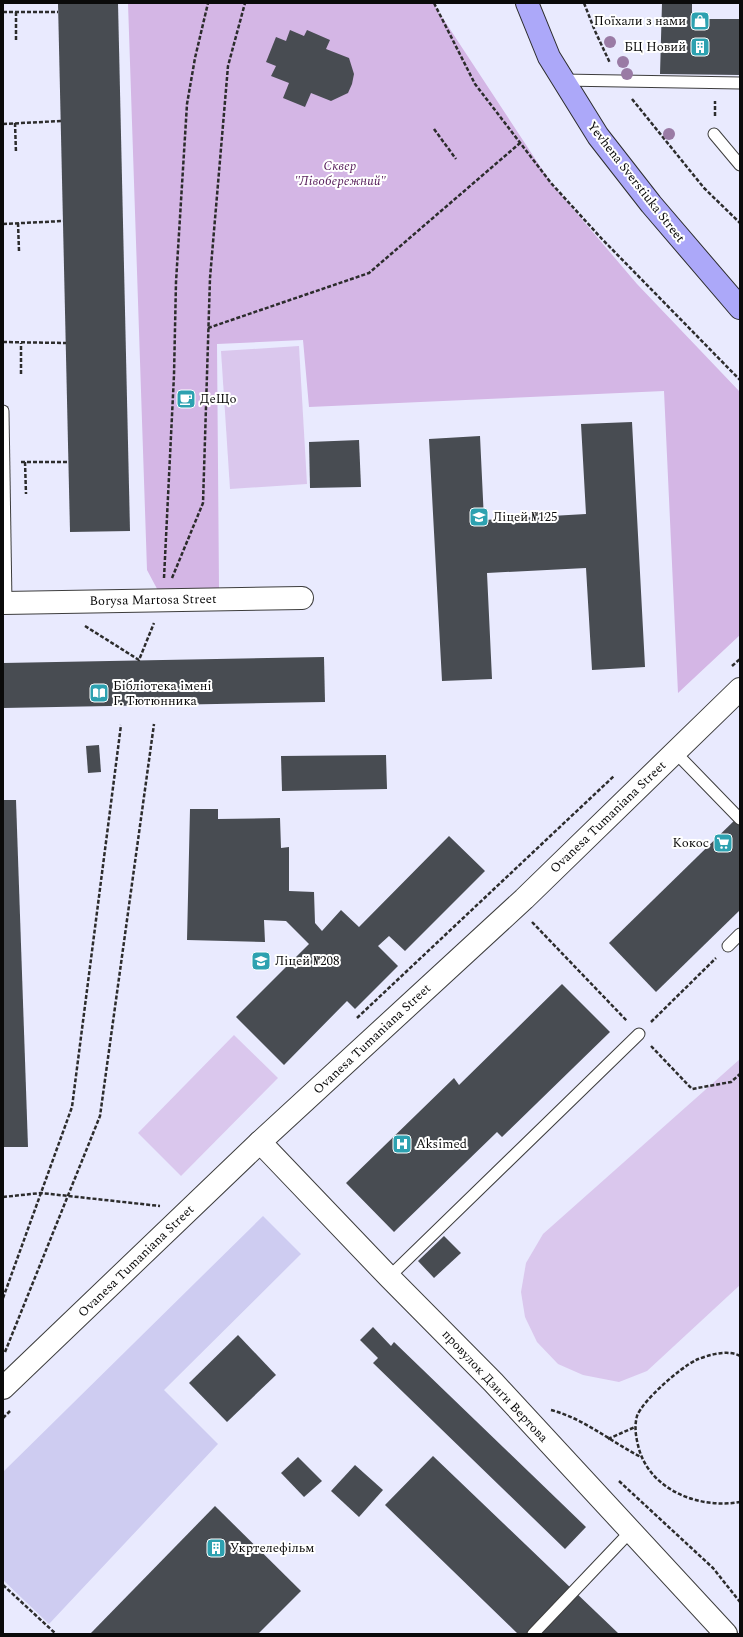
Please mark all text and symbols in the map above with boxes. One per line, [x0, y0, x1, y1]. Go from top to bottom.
shop icon: Поїхали з нами [689, 10, 711, 32]
place label: Поїхали з нами [594, 11, 686, 31]
building icon: БЦ Новий [689, 36, 711, 58]
place label: БЦ Новий [624, 37, 686, 57]
street label: Yevhena Sverstiuka Street [582, 117, 690, 247]
park label: Сквер "Лівобережний" [294, 156, 386, 191]
cafe icon: ДеЩо [175, 388, 197, 410]
place label: ДеЩо [200, 389, 237, 409]
school or university icon: Ліцей №125 [468, 506, 490, 528]
place label: Ліцей №125 [493, 507, 557, 527]
street label: Borysa Martosa Street [89, 589, 217, 611]
place label: Бібліотека імені Г. Тютюнника [113, 676, 212, 711]
library icon: Бібліотека імені Г. Тютюнника [88, 682, 110, 704]
street label: Ovanesa Tumaniana Street [545, 756, 671, 878]
supermarket icon: Кокос [712, 832, 734, 854]
place label: Кокос [673, 833, 709, 853]
school or university icon: Ліцей №208 [250, 950, 272, 972]
place label: Ліцей №208 [275, 951, 339, 971]
street label: Ovanesa Tumaniana Street [309, 979, 436, 1099]
hospital icon: Aksimed [391, 1133, 413, 1155]
place label: Aksimed [416, 1134, 467, 1154]
street label: Ovanesa Tumaniana Street [73, 1200, 199, 1322]
street label: провулок Дзиґи Вертова [437, 1325, 553, 1448]
building icon: Укртелефільм [205, 1537, 227, 1559]
place label: Укртелефільм [230, 1538, 315, 1558]

